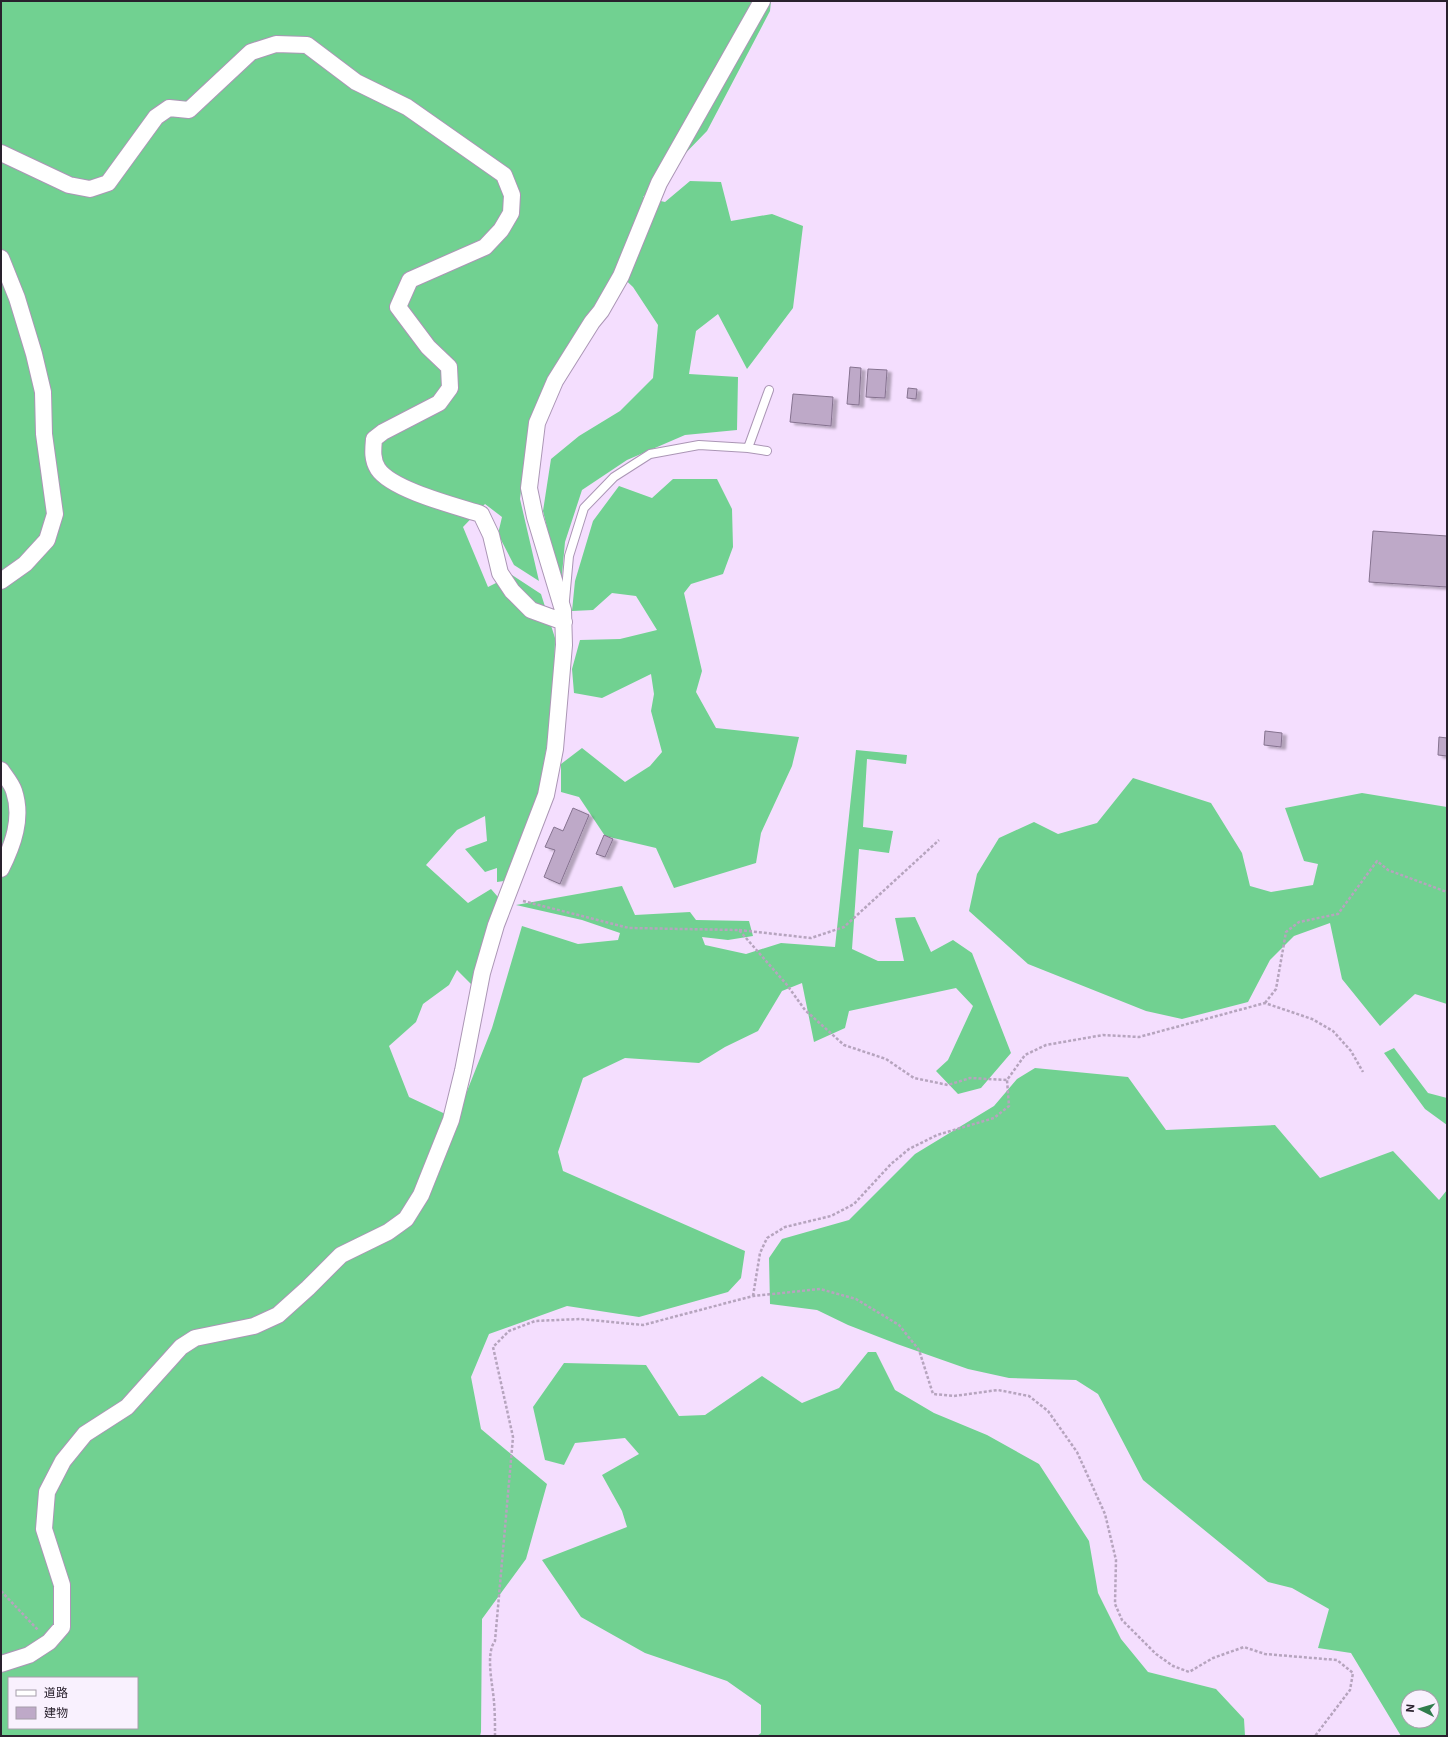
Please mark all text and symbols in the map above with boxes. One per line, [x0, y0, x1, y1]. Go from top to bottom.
legend [8, 1677, 138, 1729]
text: 道路 [44, 1685, 68, 1700]
north arrow [1400, 1689, 1440, 1729]
text: N [1403, 1703, 1417, 1713]
text: 建物 [44, 1705, 68, 1720]

